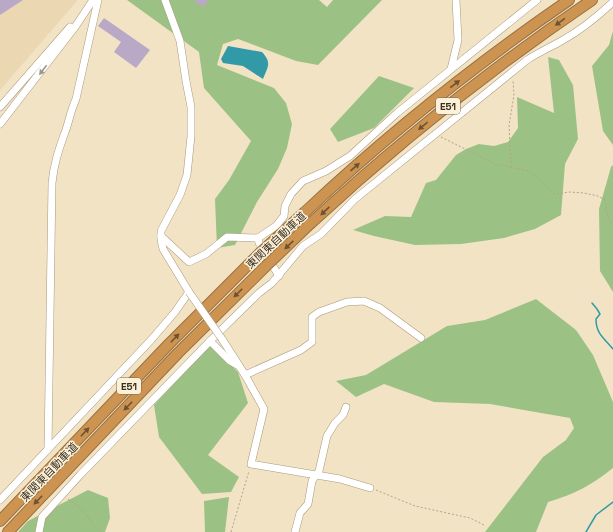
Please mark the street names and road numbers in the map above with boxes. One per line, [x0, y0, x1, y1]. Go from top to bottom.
road number: E51 [436, 98, 460, 114]
street label: 東関東自動車道 [243, 209, 309, 271]
road number: E51 [117, 378, 141, 394]
street label: 東関東自動車道 [17, 439, 81, 505]

